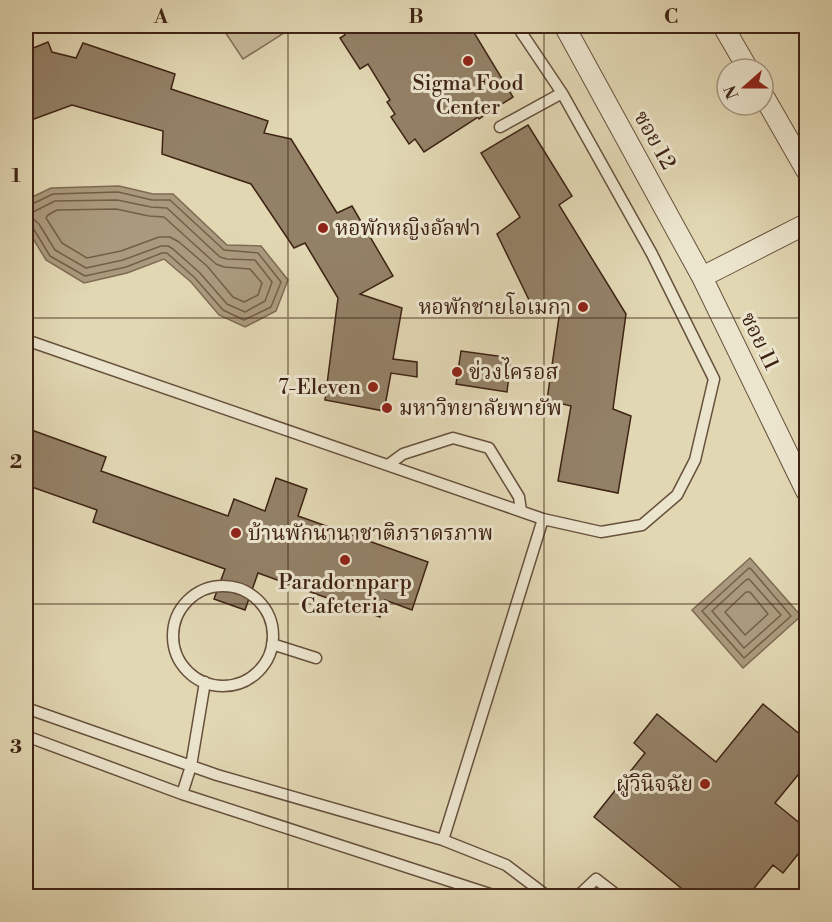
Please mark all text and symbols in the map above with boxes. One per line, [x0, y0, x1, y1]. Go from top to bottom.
text: A [153, 5, 169, 30]
text: B [408, 5, 424, 30]
text: C [664, 5, 678, 30]
marker: Sigma Food Center [461, 54, 475, 68]
north arrow [715, 57, 775, 117]
place label: Sigma Food Center [412, 71, 524, 121]
text: N [720, 82, 744, 102]
street label: ซอย 12 [627, 107, 681, 174]
text: 1 [11, 164, 21, 189]
place label: หอพักหญิงอัลฟา [335, 216, 481, 242]
marker: หอพักหญิงอัลฟา [316, 221, 330, 235]
place label: หอพักชายโอเมกา [418, 292, 571, 321]
marker: หอพักชายโอเมกา [576, 300, 590, 314]
street label: ซอย 11 [734, 309, 784, 374]
place label: ข่วงไครอส [469, 357, 558, 386]
marker: ข่วงไครอส [450, 365, 464, 379]
place label: 7-Eleven [278, 375, 361, 401]
marker: 7-Eleven [366, 380, 380, 394]
place label: มหาวิทยาลัยพายัพ [399, 396, 562, 422]
marker: มหาวิทยาลัยพายัพ [380, 401, 394, 415]
text: 2 [10, 450, 22, 475]
place label: บ้านพักนานาชาติภราดรภาพ [248, 521, 493, 547]
marker: บ้านพักนานาชาติภราดรภาพ [229, 526, 243, 540]
marker: Paradornparp Cafeteria [338, 553, 352, 567]
place label: Paradornparp Cafeteria [278, 570, 412, 620]
text: 3 [10, 735, 22, 760]
place label: ผัูวินิจฉัย [616, 772, 693, 798]
marker: ผัูวินิจฉัย [698, 777, 712, 791]

